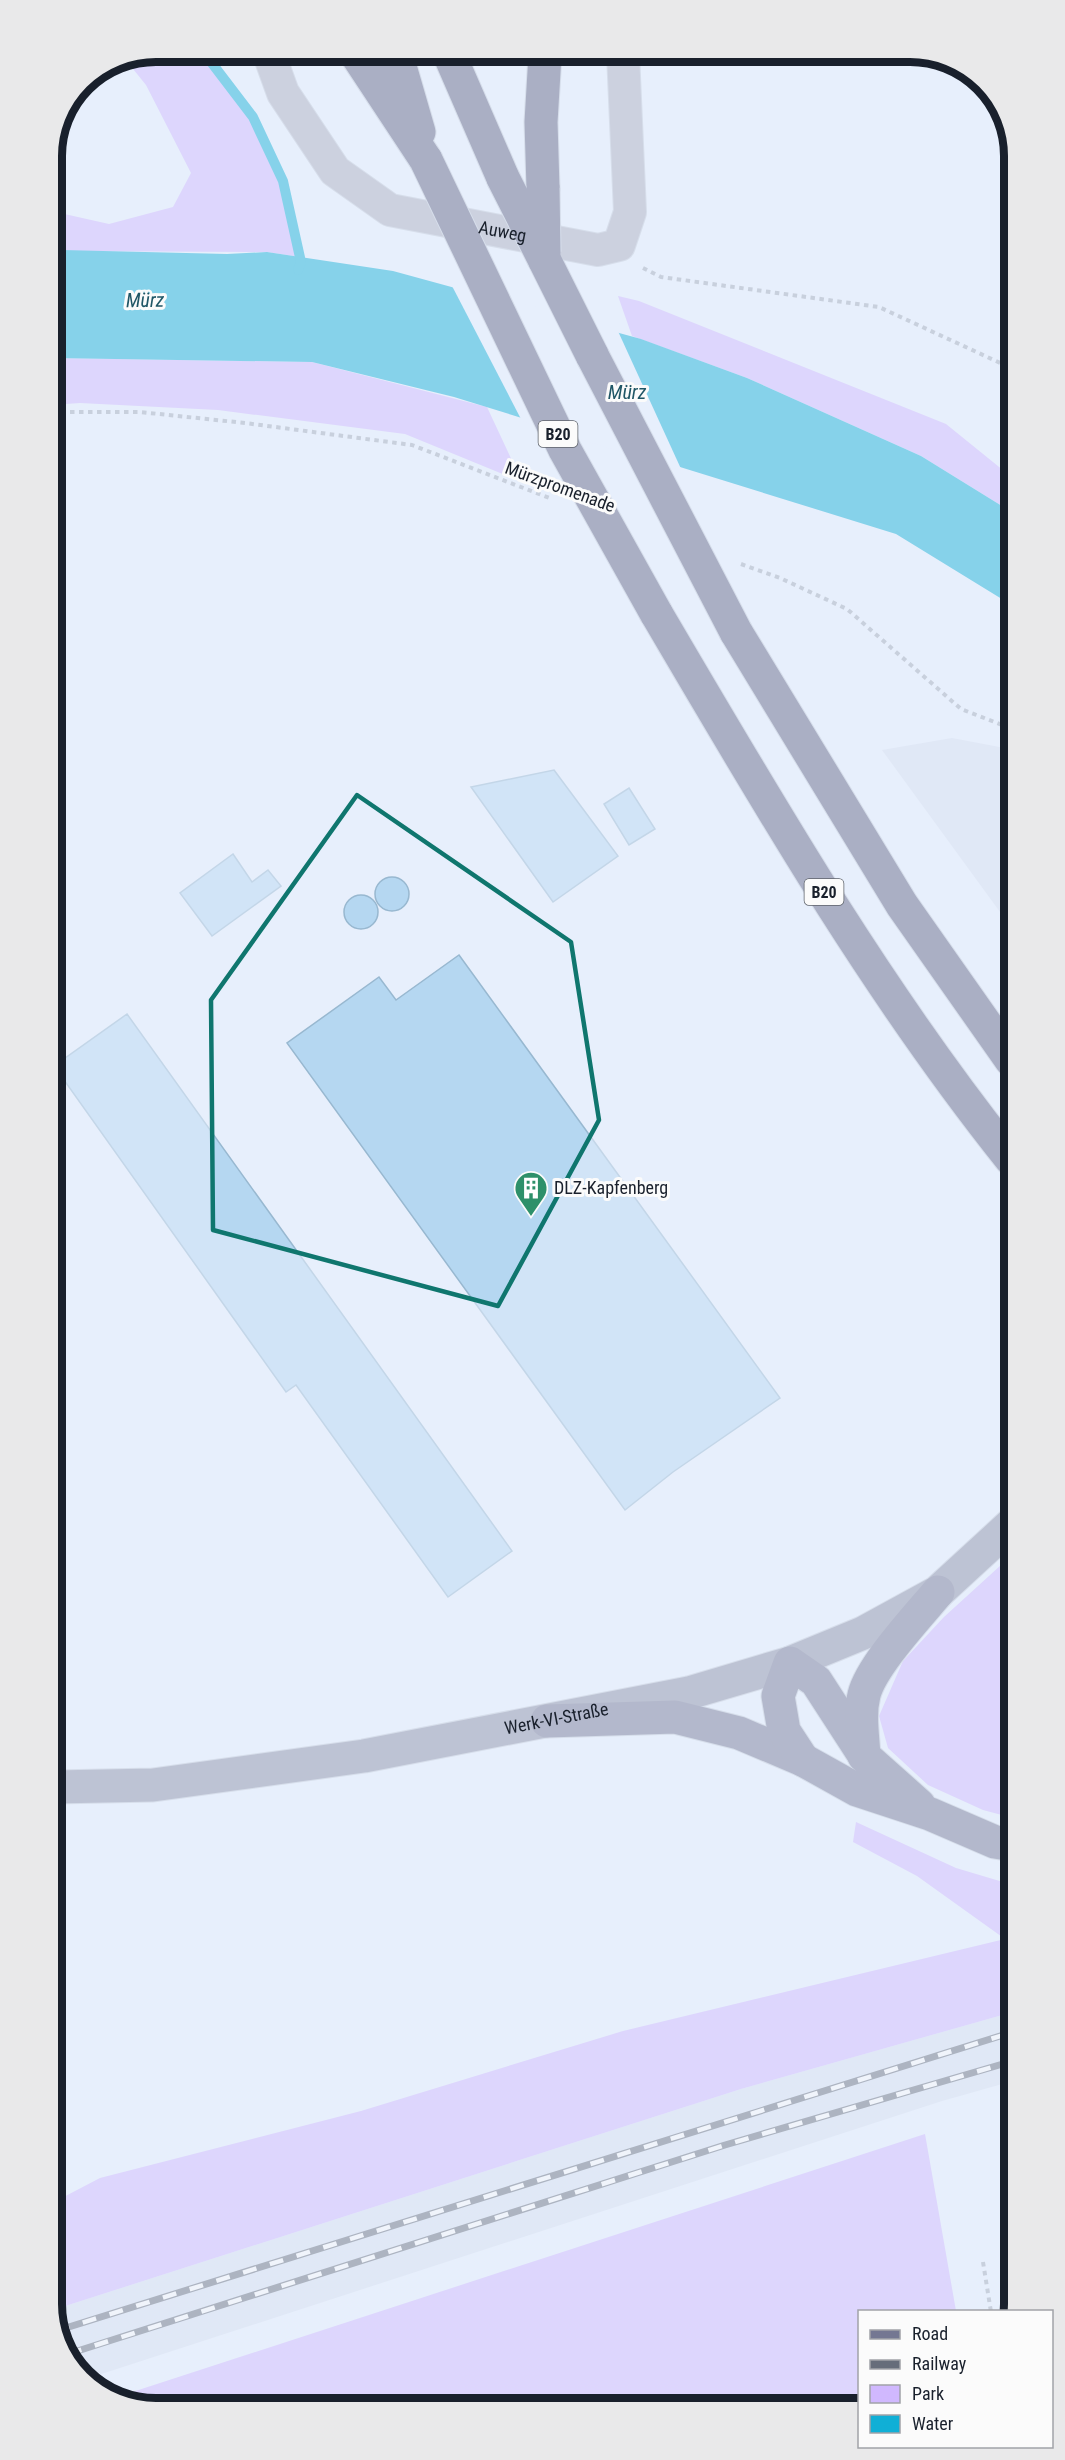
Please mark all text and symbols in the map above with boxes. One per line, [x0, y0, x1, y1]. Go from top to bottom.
street label: Auweg [477, 216, 528, 246]
water label: Mürz [126, 288, 165, 312]
water label: Mürz [608, 380, 647, 404]
road number: B20 [538, 421, 578, 447]
street label: Mürzpromenade [502, 457, 618, 516]
road number: B20 [804, 879, 844, 905]
building icon: DLZ-Kapfenberg [513, 1170, 549, 1217]
place label: DLZ-Kapfenberg [554, 1177, 668, 1198]
street label: Werk-VI-Straße [503, 1698, 610, 1739]
legend [858, 2310, 1053, 2448]
text: Road [912, 2323, 948, 2344]
text: Railway [912, 2353, 967, 2374]
text: Park [912, 2383, 944, 2404]
text: Water [912, 2413, 954, 2434]

